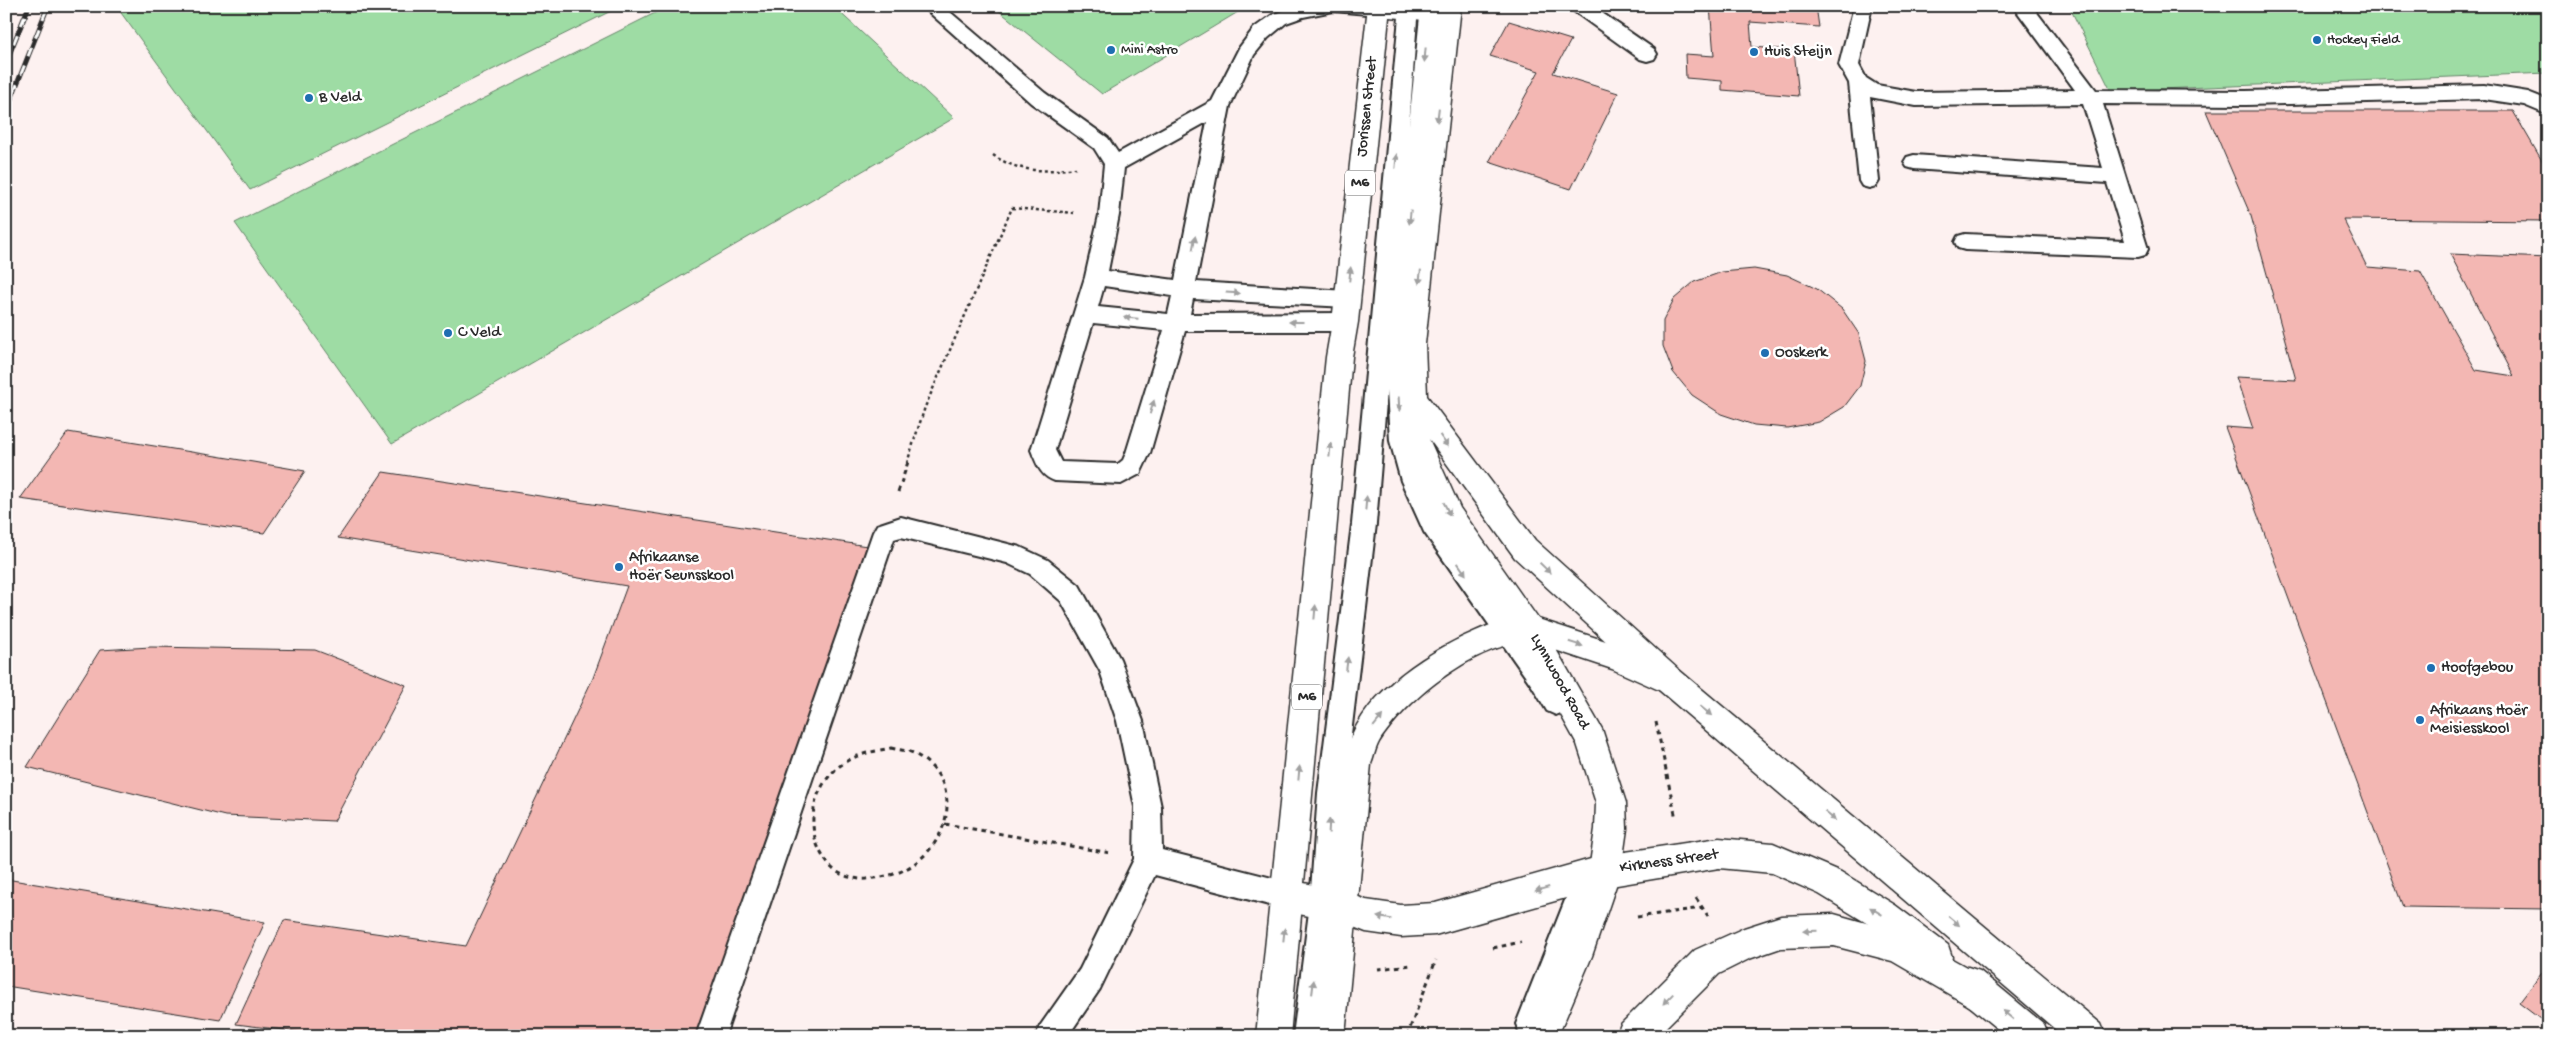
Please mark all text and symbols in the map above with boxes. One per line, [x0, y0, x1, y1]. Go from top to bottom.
place label: Hockey Field [2327, 32, 2401, 49]
marker: Hockey Field [2311, 34, 2323, 46]
place label: Mini Astro [1121, 42, 1178, 59]
place label: Huis Steijn [1764, 43, 1832, 62]
marker: Mini Astro [1105, 44, 1117, 56]
marker: Huis Steijn [1748, 46, 1760, 58]
one-way arrow [1421, 47, 1429, 63]
street label: Jorissen Street [1353, 55, 1383, 158]
place label: B Veld [318, 89, 363, 108]
marker: B Veld [303, 92, 315, 104]
one-way arrow [1434, 108, 1442, 124]
one-way arrow [1392, 153, 1400, 169]
road number: M6 [1345, 170, 1375, 196]
one-way arrow [1406, 209, 1414, 225]
one-way arrow [1190, 234, 1198, 250]
one-way arrow [1346, 266, 1354, 282]
one-way arrow [1416, 269, 1424, 285]
one-way arrow [1225, 290, 1241, 298]
one-way arrow [1123, 314, 1139, 322]
one-way arrow [1288, 318, 1304, 326]
place label: C Veld [458, 324, 502, 343]
marker: C Veld [442, 327, 454, 339]
place label: Ooskerk [1775, 344, 1829, 363]
marker: Ooskerk [1759, 347, 1771, 359]
one-way arrow [1395, 396, 1403, 412]
one-way arrow [1148, 399, 1156, 414]
one-way arrow [1439, 434, 1449, 448]
one-way arrow [1326, 441, 1334, 457]
one-way arrow [1363, 495, 1371, 511]
one-way arrow [1443, 502, 1451, 516]
place label: Afrikaanse Hoër Seunsskool [629, 549, 734, 586]
marker: Afrikaanse Hoër Seunsskool [613, 561, 625, 573]
one-way arrow [1457, 562, 1467, 576]
one-way arrow [1539, 562, 1551, 574]
one-way arrow [1311, 603, 1319, 619]
street label: Lynnwood Road [1525, 631, 1594, 734]
one-way arrow [1569, 640, 1584, 648]
one-way arrow [1343, 656, 1351, 672]
place label: Hoofgebou [2441, 659, 2514, 678]
marker: Hoofgebou [2425, 662, 2437, 674]
road number: M6 [1292, 684, 1322, 710]
place label: Afrikaans Hoër Meisiesskool [2430, 702, 2528, 739]
one-way arrow [1699, 706, 1712, 717]
marker: Afrikaans Hoër Meisiesskool [2414, 714, 2426, 726]
one-way arrow [1372, 715, 1383, 728]
one-way arrow [1296, 765, 1304, 781]
one-way arrow [1823, 811, 1836, 822]
one-way arrow [1326, 818, 1334, 834]
street label: Kirkness Street [1619, 845, 1721, 878]
one-way arrow [1534, 885, 1549, 893]
one-way arrow [1869, 907, 1882, 916]
one-way arrow [1375, 914, 1391, 922]
one-way arrow [1947, 916, 1960, 927]
one-way arrow [1280, 927, 1288, 943]
one-way arrow [1801, 927, 1817, 935]
one-way arrow [1309, 979, 1317, 995]
one-way arrow [1662, 993, 1674, 1005]
one-way arrow [2002, 1010, 2015, 1021]

